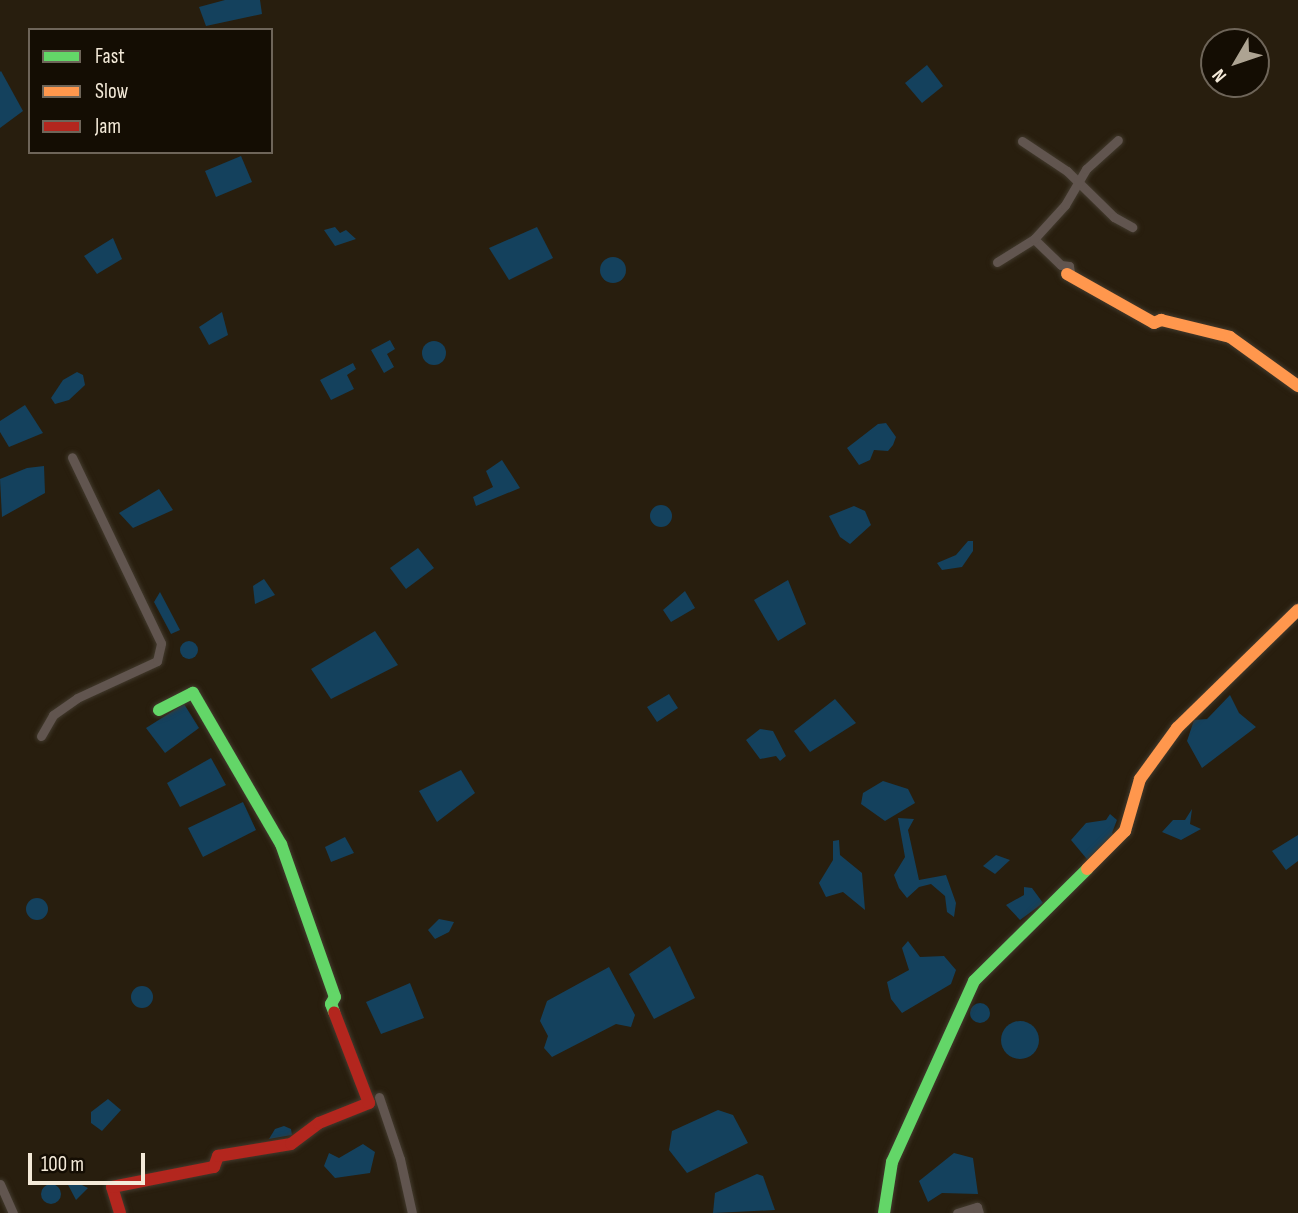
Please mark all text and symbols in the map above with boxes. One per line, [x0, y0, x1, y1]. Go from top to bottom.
legend [28, 28, 273, 154]
north arrow [1200, 28, 1270, 98]
text: Fast [95, 44, 125, 69]
text: N [1208, 64, 1232, 86]
text: Slow [95, 79, 128, 104]
text: Jam [95, 114, 121, 139]
scale bar [32, 1140, 149, 1184]
text: 100 m [41, 1152, 84, 1177]

